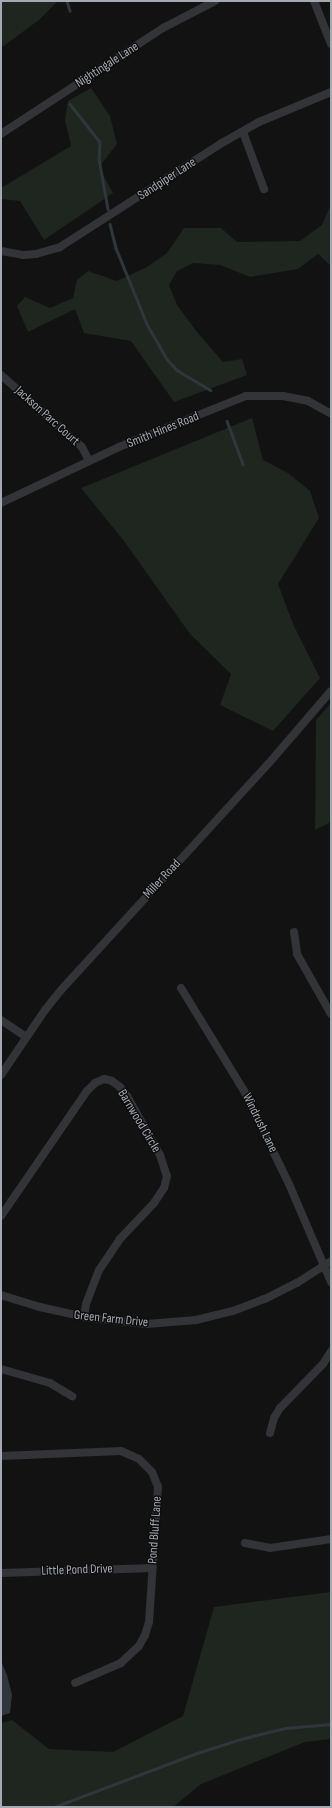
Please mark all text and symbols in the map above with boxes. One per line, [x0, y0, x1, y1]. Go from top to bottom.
street label: Nightingale Lane [72, 39, 142, 91]
street label: Sandpiper Lane [135, 154, 199, 204]
street label: Jackson Parc Court [12, 383, 82, 449]
street label: Smith Hines Road [125, 409, 201, 451]
street label: Miller Road [140, 856, 184, 902]
street label: Barnwood Circle [114, 1087, 164, 1155]
street label: Windrush Lane [239, 1091, 281, 1155]
street label: Green Farm Drive [73, 1307, 149, 1331]
street label: Pond Bluff Lane [145, 1496, 165, 1564]
street label: Little Pond Drive [41, 1561, 113, 1579]

